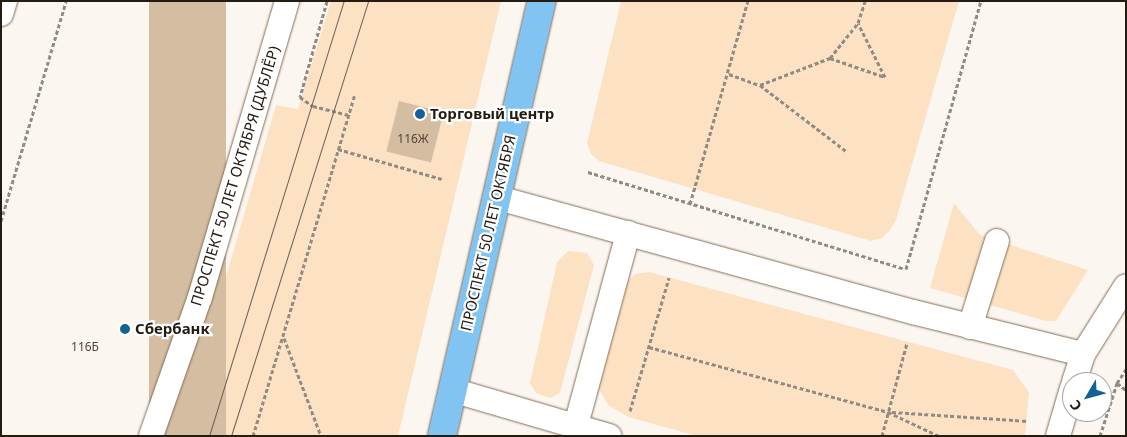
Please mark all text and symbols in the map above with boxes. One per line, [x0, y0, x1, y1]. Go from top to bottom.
street label: ПРОСПЕКТ 50 ЛЕТ ОКТЯБРЯ (ДУБЛЁР) [187, 44, 283, 308]
place label: Торговый центр [430, 105, 554, 123]
marker: Торговый центр [414, 108, 426, 120]
house number: 116Ж [397, 132, 429, 146]
street label: ПРОСПЕКТ 50 ЛЕТ ОКТЯБРЯ [457, 133, 519, 333]
place label: Сбербанк [135, 320, 210, 338]
marker: Сбербанк [119, 323, 131, 335]
house number: 116Б [71, 340, 99, 354]
north arrow [1062, 372, 1112, 422]
text: С [1065, 396, 1086, 415]

